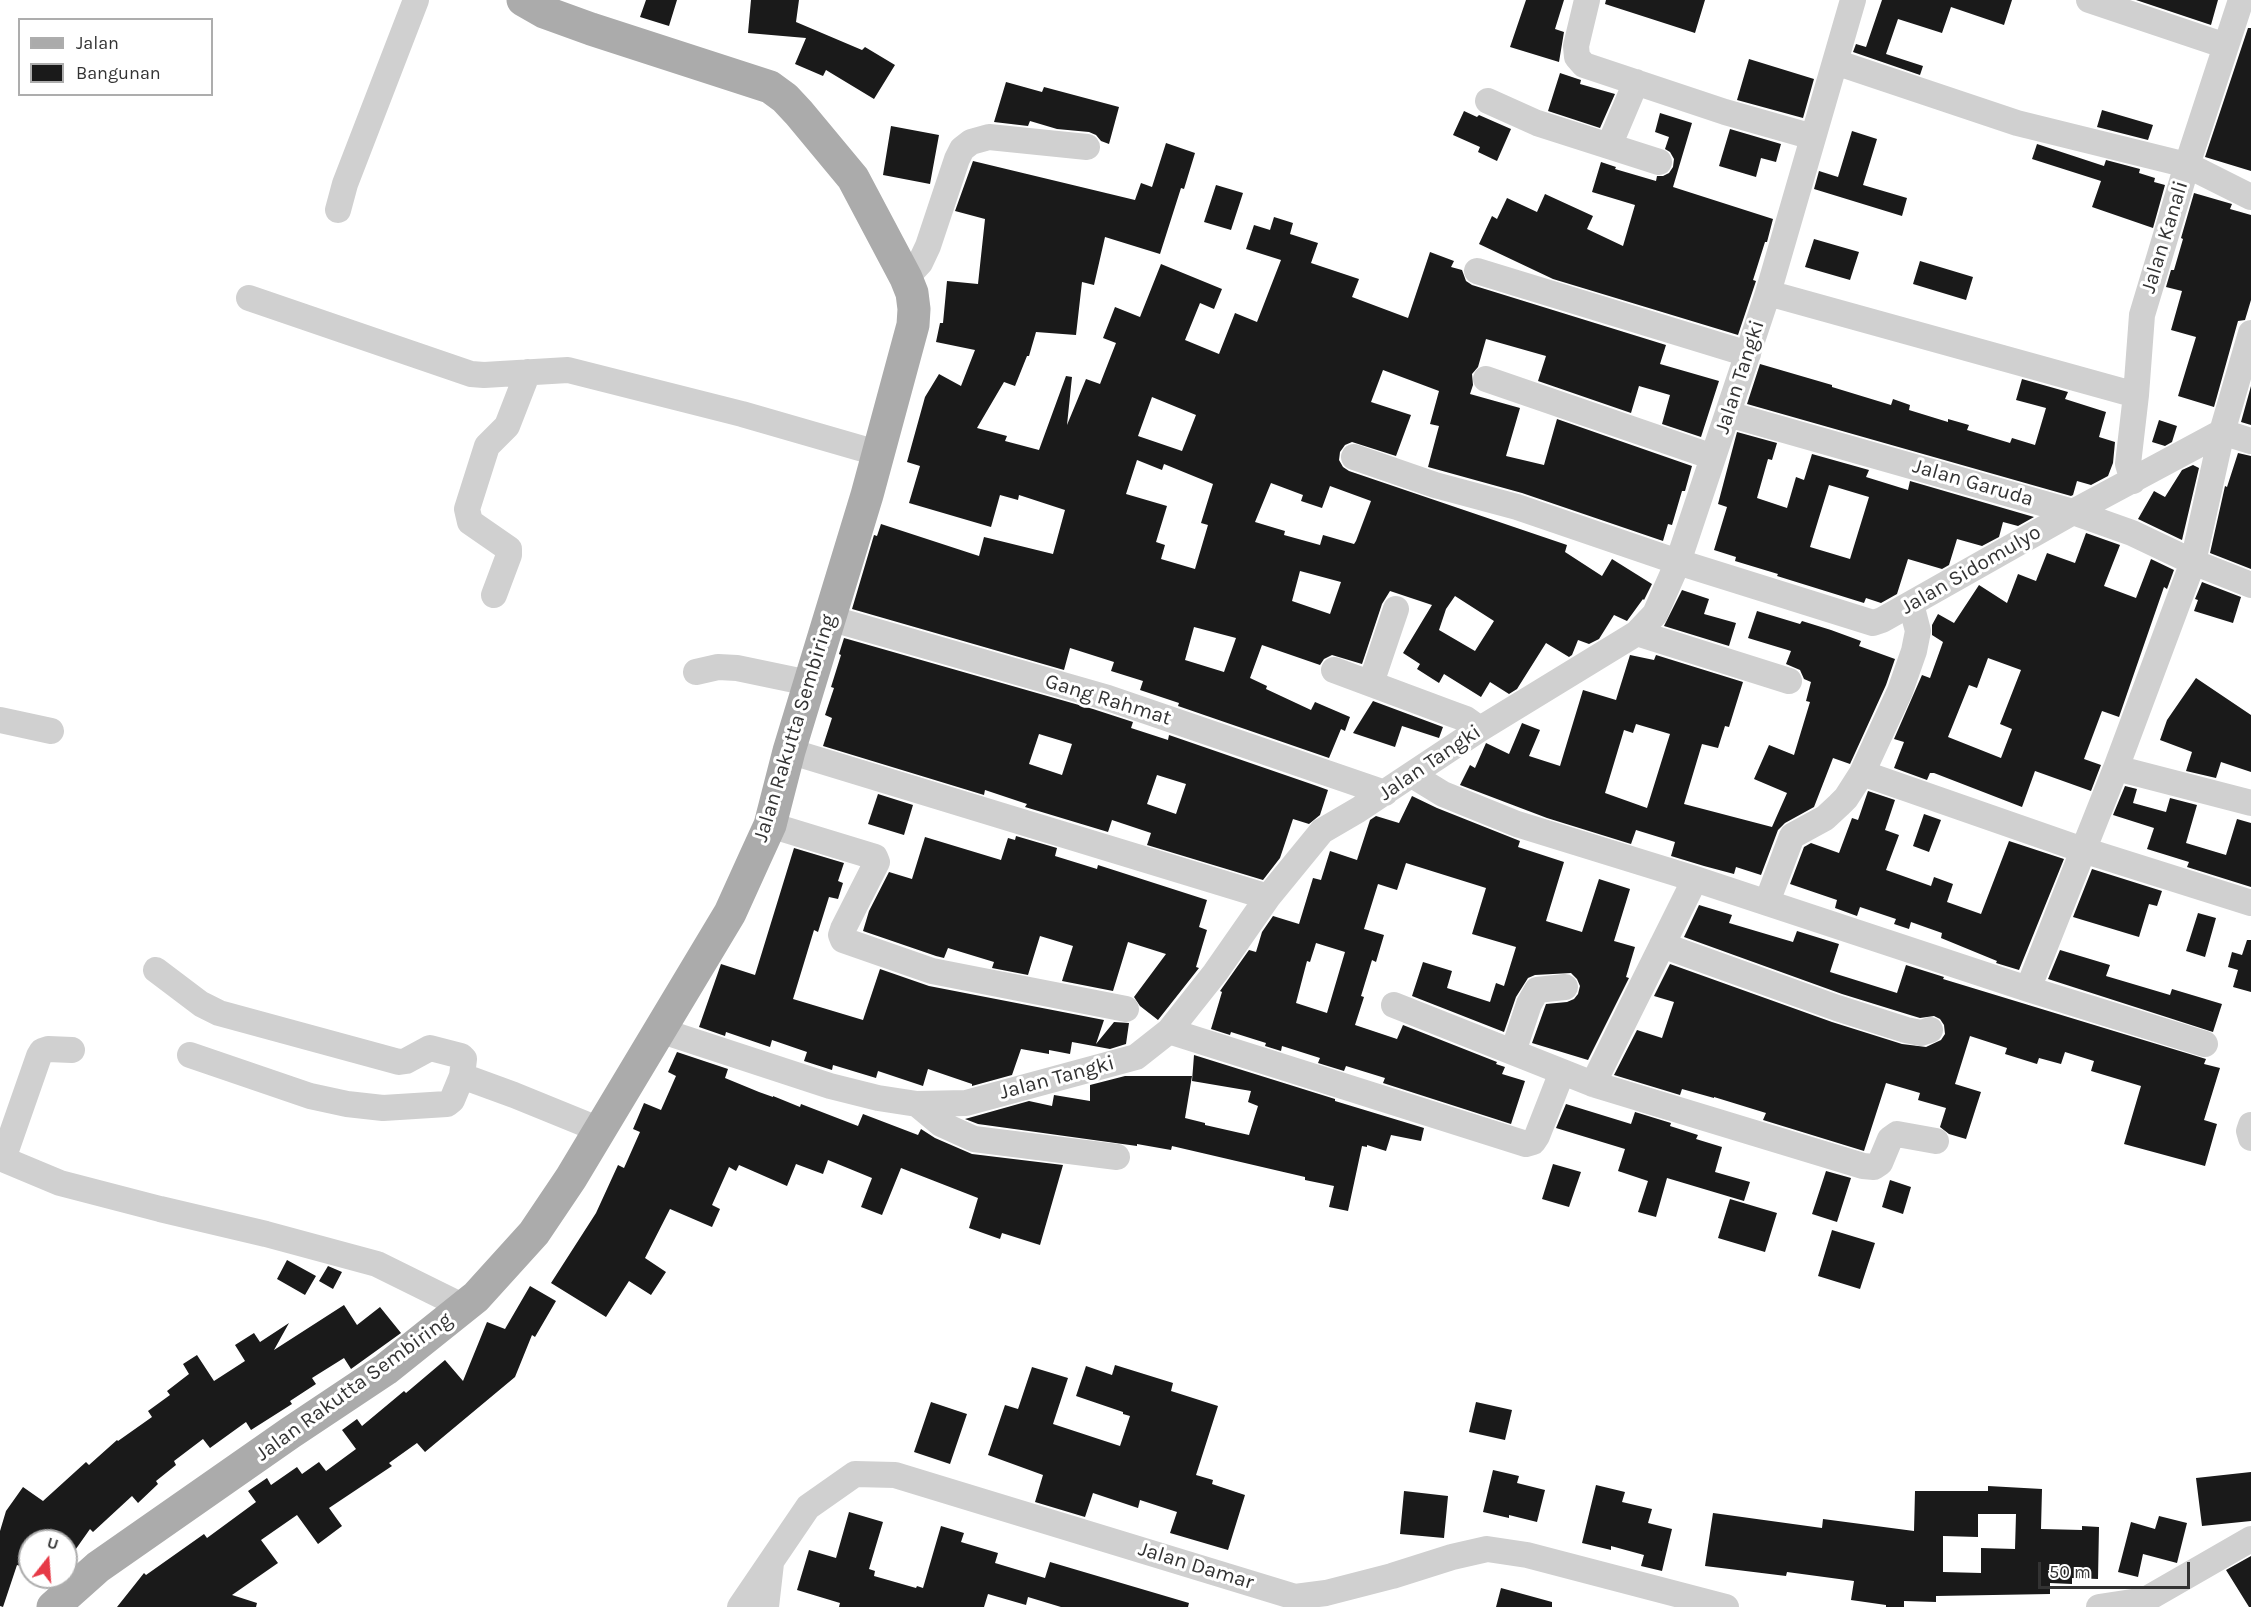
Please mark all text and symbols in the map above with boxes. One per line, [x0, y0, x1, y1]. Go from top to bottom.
legend [18, 18, 213, 96]
text: Jalan [76, 32, 119, 54]
text: Bangunan [76, 62, 161, 84]
street label: Jalan Kanali [2136, 178, 2194, 296]
street label: Jalan Tangki [1710, 317, 1770, 437]
street label: Jalan Garuda [1910, 454, 2036, 512]
street label: Jalan Sidomulyo [1897, 520, 2045, 620]
street label: Jalan Rakutta Sembiring [748, 611, 842, 845]
street label: Gang Rahmat [1042, 669, 1174, 731]
street label: Jalan Tangki [1374, 720, 1486, 806]
street label: Jalan Tangki [997, 1051, 1117, 1105]
street label: Jalan Rakutta Sembiring [251, 1307, 457, 1467]
north arrow [18, 1529, 78, 1589]
text: U [45, 1533, 61, 1554]
street label: Jalan Damar [1135, 1537, 1257, 1595]
scale bar [2041, 1550, 2192, 1588]
text: 50 m [2049, 1561, 2091, 1583]

